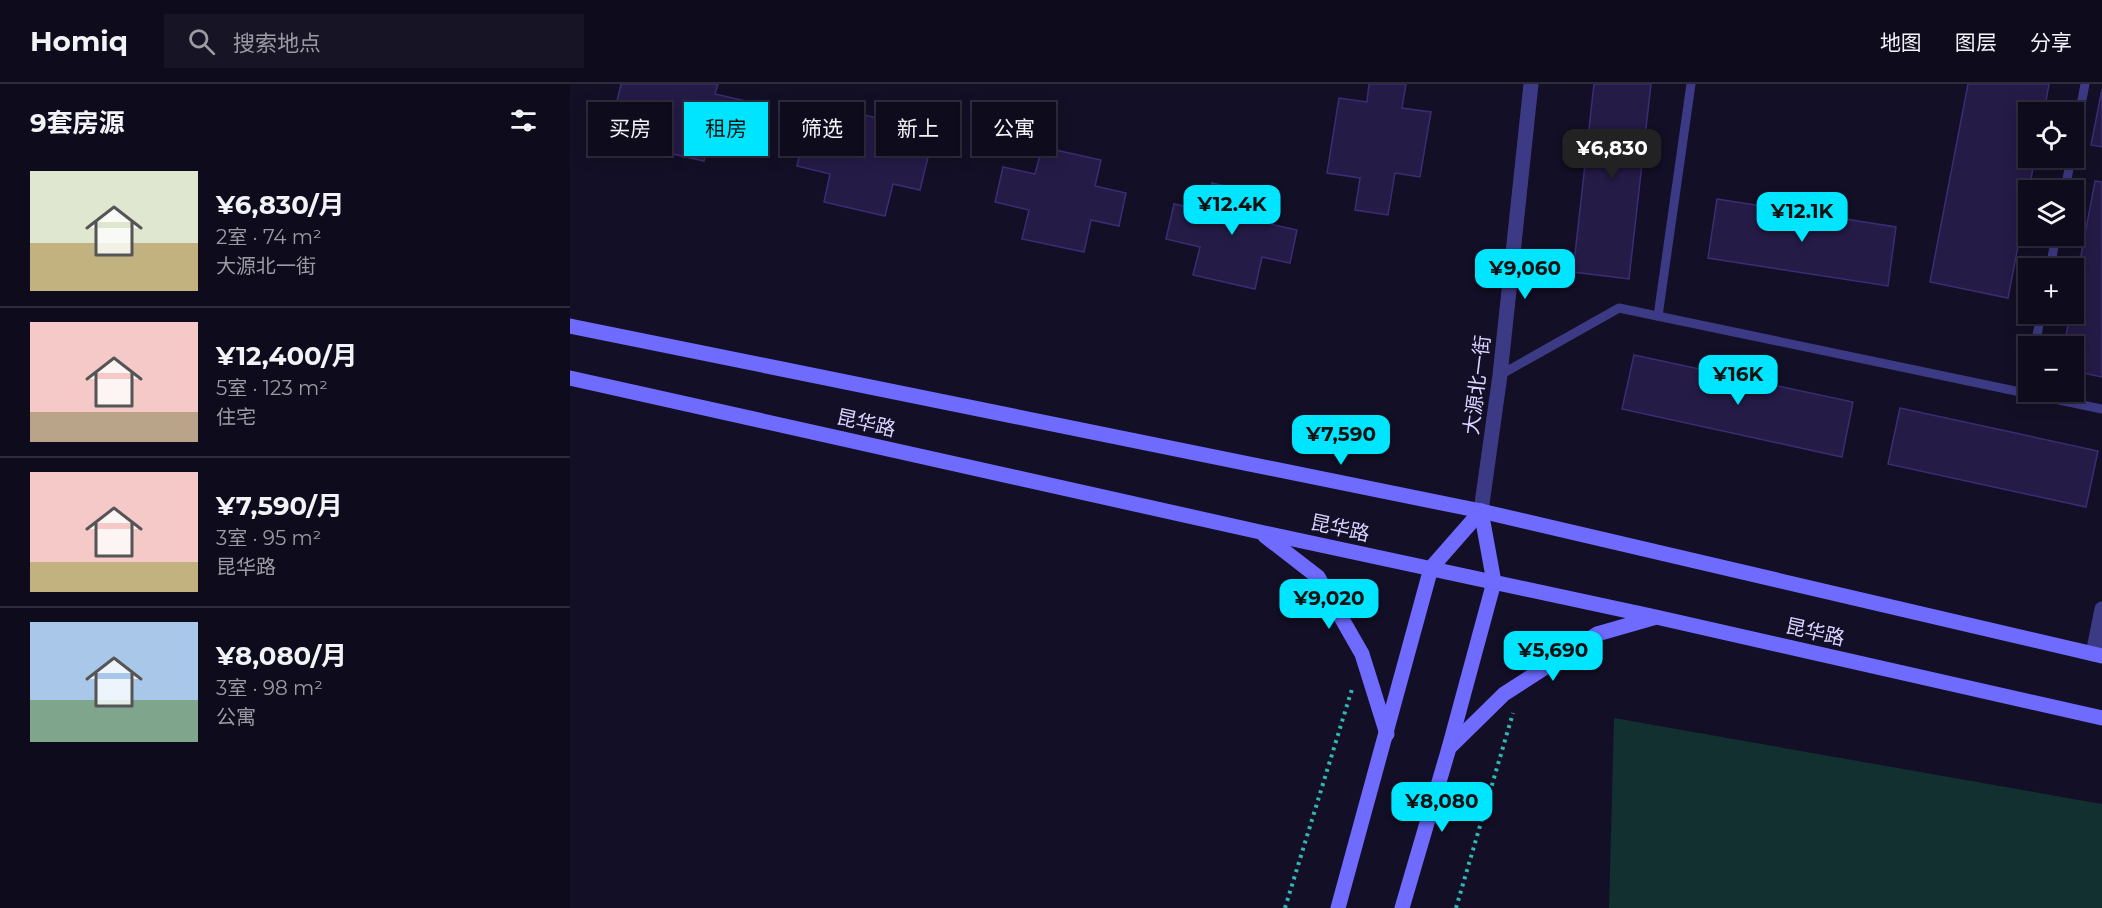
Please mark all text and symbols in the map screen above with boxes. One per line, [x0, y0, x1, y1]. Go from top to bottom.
search box [164, 14, 584, 68]
text: Homiq [30, 24, 128, 58]
icon: search [185, 25, 218, 58]
text: 搜索地点 [233, 30, 321, 57]
text: 地图 [1880, 30, 1922, 55]
text: 图层 [1955, 30, 1997, 55]
text: 分享 [2030, 30, 2072, 55]
chip: 买房 [588, 102, 672, 156]
chip: 租房 [684, 102, 768, 156]
chip: 筛选 [780, 102, 864, 156]
chip: 新上 [876, 102, 960, 156]
chip: 公寓 [972, 102, 1056, 156]
map controls [2018, 102, 2084, 402]
button: locate [2018, 102, 2084, 168]
icon: filters [507, 104, 540, 137]
text: 9套房源 [30, 107, 125, 139]
pin: ¥6,830 [1563, 129, 1661, 180]
text: ¥6,830 [1576, 136, 1648, 160]
button: layers [2018, 180, 2084, 246]
pin: ¥12.4K [1183, 185, 1281, 236]
text: ¥6,830/月 [216, 189, 345, 221]
text: ¥12.4K [1198, 192, 1266, 216]
pin: ¥12.1K [1753, 192, 1851, 243]
icon: home [78, 195, 150, 267]
text: ¥12.1K [1771, 199, 1833, 223]
text: 2室 · 74 m² [216, 225, 322, 249]
pin: ¥9,060 [1476, 249, 1574, 300]
text: 大源北一街 [216, 254, 316, 278]
text: ¥9,060 [1489, 256, 1561, 280]
button: + [2018, 258, 2084, 324]
street label: 大源北一街 [1459, 334, 1495, 436]
button: − [2018, 336, 2084, 402]
text: ¥12,400/月 [216, 340, 357, 372]
icon: home [78, 346, 150, 418]
pin: ¥16K [1702, 355, 1774, 406]
text: ¥16K [1713, 362, 1763, 386]
text: 5室 · 123 m² [216, 376, 328, 400]
text: 住宅 [216, 405, 256, 429]
street label: 昆华路 [834, 405, 898, 441]
pin: ¥7,590 [1292, 415, 1390, 466]
text: ¥7,590 [1306, 422, 1376, 446]
text: ¥7,590/月 [216, 490, 343, 522]
icon: home [78, 496, 150, 568]
street label: 昆华路 [1308, 510, 1372, 546]
text: 3室 · 95 m² [216, 526, 321, 550]
text: 昆华路 [216, 555, 276, 579]
pin: ¥9,020 [1280, 579, 1378, 630]
text: ¥9,020 [1293, 586, 1365, 610]
street label: 昆华路 [1783, 614, 1847, 650]
pin: ¥5,690 [1504, 631, 1602, 682]
text: ¥5,690 [1518, 638, 1588, 662]
text: ¥8,080/月 [216, 640, 347, 672]
icon: home [78, 646, 150, 718]
text: 3室 · 98 m² [216, 676, 323, 700]
text: 公寓 [216, 705, 256, 729]
pin: ¥8,080 [1393, 782, 1491, 833]
text: ¥8,080 [1405, 789, 1479, 813]

